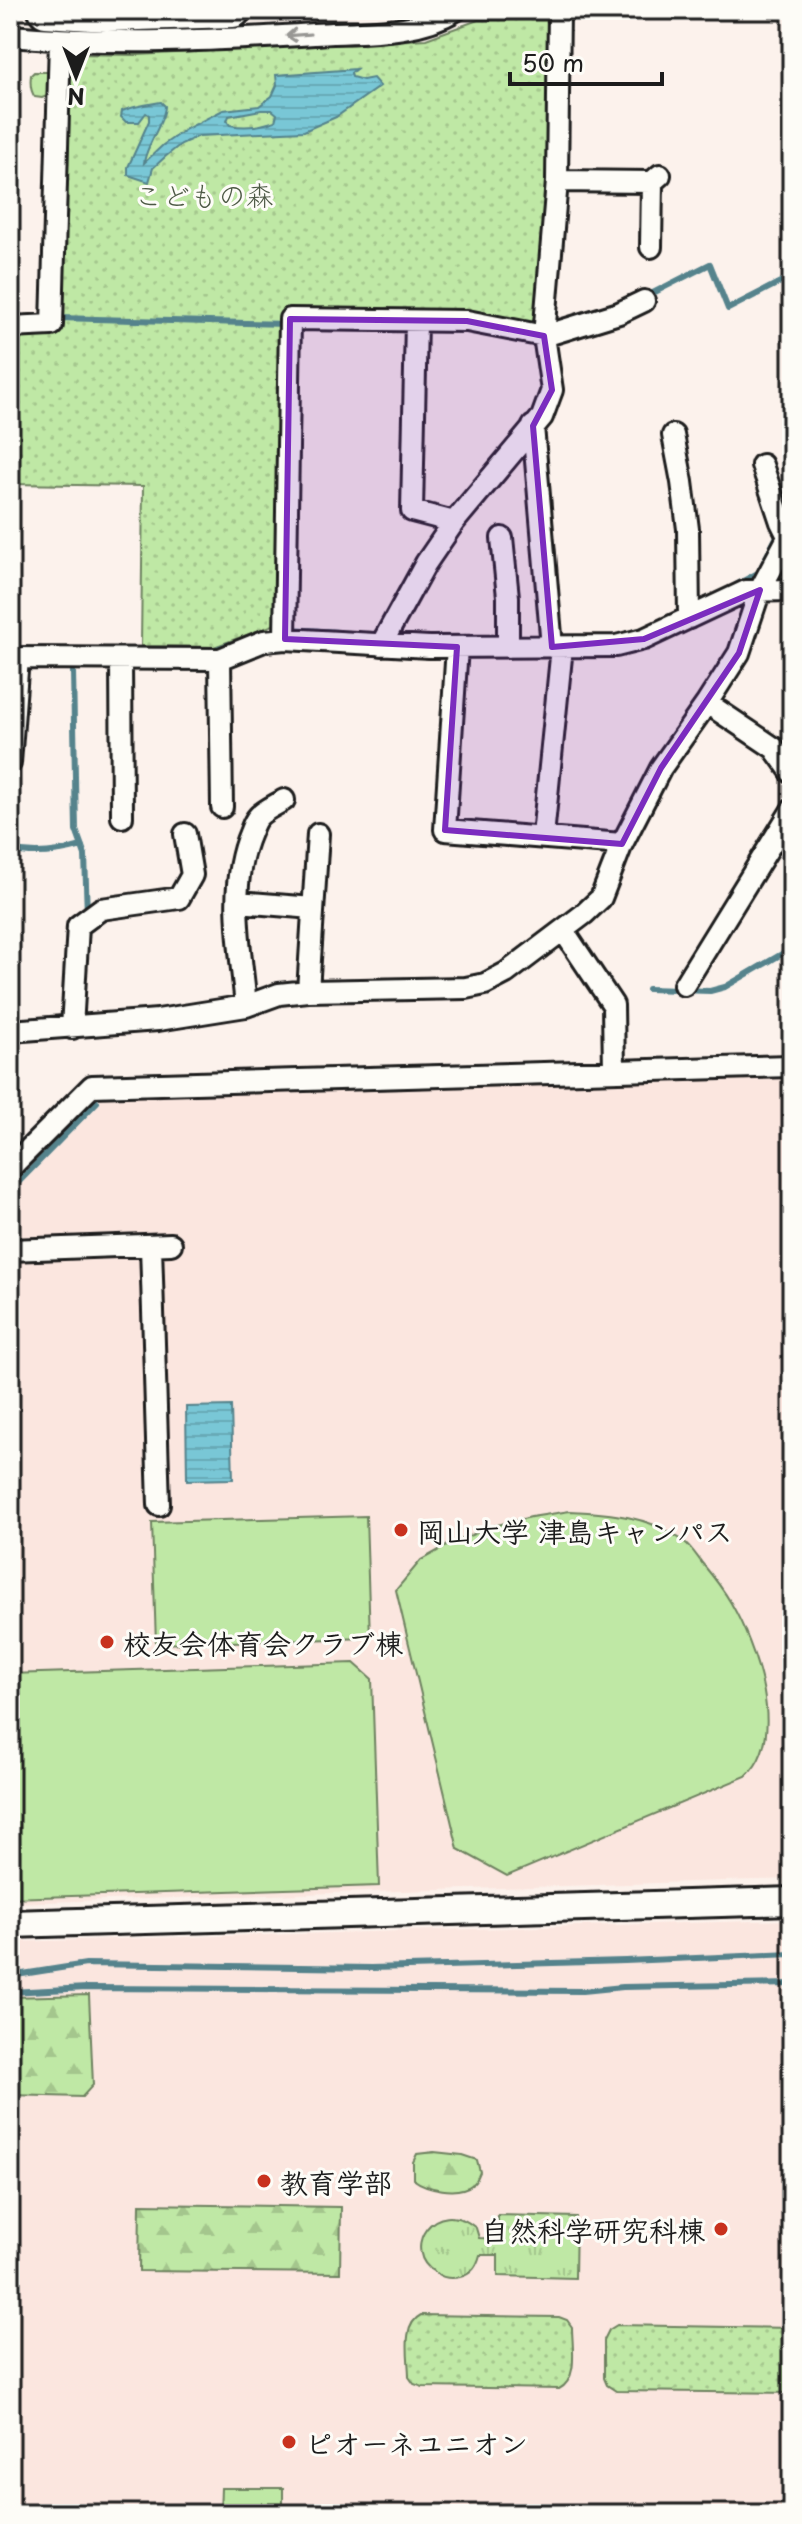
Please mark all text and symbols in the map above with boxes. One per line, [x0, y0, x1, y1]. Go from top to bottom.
one-way arrow [285, 28, 312, 43]
north arrow [36, 36, 116, 116]
scale bar [510, 36, 662, 86]
text: 50 m [522, 44, 584, 80]
text: N [67, 81, 85, 114]
park label: こどもの森 [134, 173, 274, 216]
place label: 岡山大学 津島キャンパス [417, 1509, 733, 1552]
marker: 岡山大学 津島キャンパス [392, 1521, 410, 1539]
place label: 校友会体育会クラブ棟 [123, 1621, 403, 1664]
marker: 校友会体育会クラブ棟 [98, 1633, 116, 1651]
place label: 教育学部 [280, 2160, 392, 2203]
marker: 教育学部 [255, 2172, 273, 2190]
place label: 自然科学研究科棟 [481, 2208, 705, 2251]
marker: 自然科学研究科棟 [712, 2220, 730, 2238]
place label: ピオーネユニオン [305, 2421, 528, 2464]
marker: ピオーネユニオン [280, 2433, 298, 2451]

